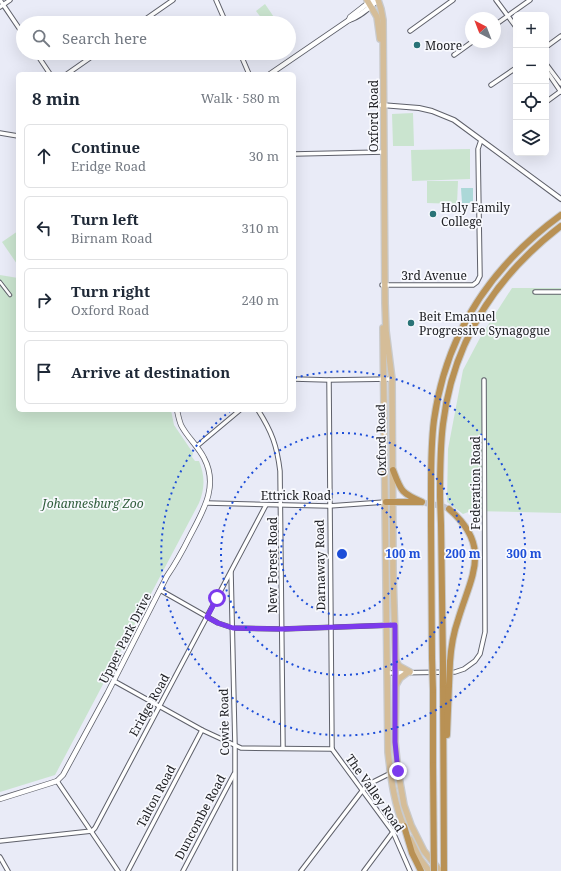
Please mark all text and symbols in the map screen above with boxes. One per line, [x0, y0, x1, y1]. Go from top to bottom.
north arrow [465, 12, 501, 48]
map controls [513, 12, 549, 156]
button: + [513, 12, 549, 48]
search box [16, 16, 296, 60]
icon: search [30, 27, 52, 49]
text: Search here [62, 28, 147, 48]
place label: Moore [425, 37, 462, 54]
marker: Moore [412, 40, 422, 50]
button: − [513, 48, 549, 84]
street label: Oxford Road [365, 79, 382, 152]
button: locate [513, 84, 549, 120]
text: 8 min [32, 87, 80, 110]
text: Walk · 580 m [201, 89, 280, 107]
button: layers [513, 120, 549, 156]
text: Continue [71, 137, 140, 157]
icon: ahead [33, 145, 55, 167]
text: 30 m [249, 147, 279, 165]
text: Eridge Road [71, 157, 146, 175]
place label: Holy Family College [441, 199, 510, 230]
text: Turn left [71, 209, 139, 229]
marker: Holy Family College [428, 209, 438, 219]
icon: left [33, 217, 55, 239]
text: 310 m [242, 219, 279, 237]
text: Birnam Road [71, 229, 152, 247]
street label: 3rd Avenue [401, 267, 467, 284]
text: Turn right [71, 281, 150, 301]
icon: right [33, 289, 55, 311]
text: 240 m [242, 291, 279, 309]
text: Oxford Road [71, 301, 149, 319]
place label: Beit Emanuel Progressive Synagogue [419, 308, 550, 339]
marker: Beit Emanuel Progressive Synagogue [406, 318, 416, 328]
icon: arrive [33, 361, 55, 383]
text: Arrive at destination [71, 362, 230, 382]
street label: Oxford Road [372, 403, 390, 476]
street label: Federation Road [467, 435, 484, 530]
street label: Ettrick Road [261, 487, 332, 504]
park label: Johannesburg Zoo [40, 495, 144, 512]
street label: New Forest Road [264, 516, 281, 613]
street label: Darnaway Road [311, 519, 329, 611]
text: 100 m [385, 545, 421, 562]
text: 200 m [445, 545, 481, 562]
text: 300 m [506, 545, 542, 562]
centre of rings [335, 547, 349, 561]
route start [208, 589, 226, 607]
street label: Upper Park Drive [95, 590, 155, 686]
street label: Eridge Road [125, 670, 174, 739]
street label: Cowie Road [215, 688, 233, 756]
street label: The Valley Road [342, 751, 409, 836]
street label: Talton Road [132, 761, 180, 830]
route end [389, 762, 407, 780]
street label: Duncombe Road [170, 771, 230, 863]

